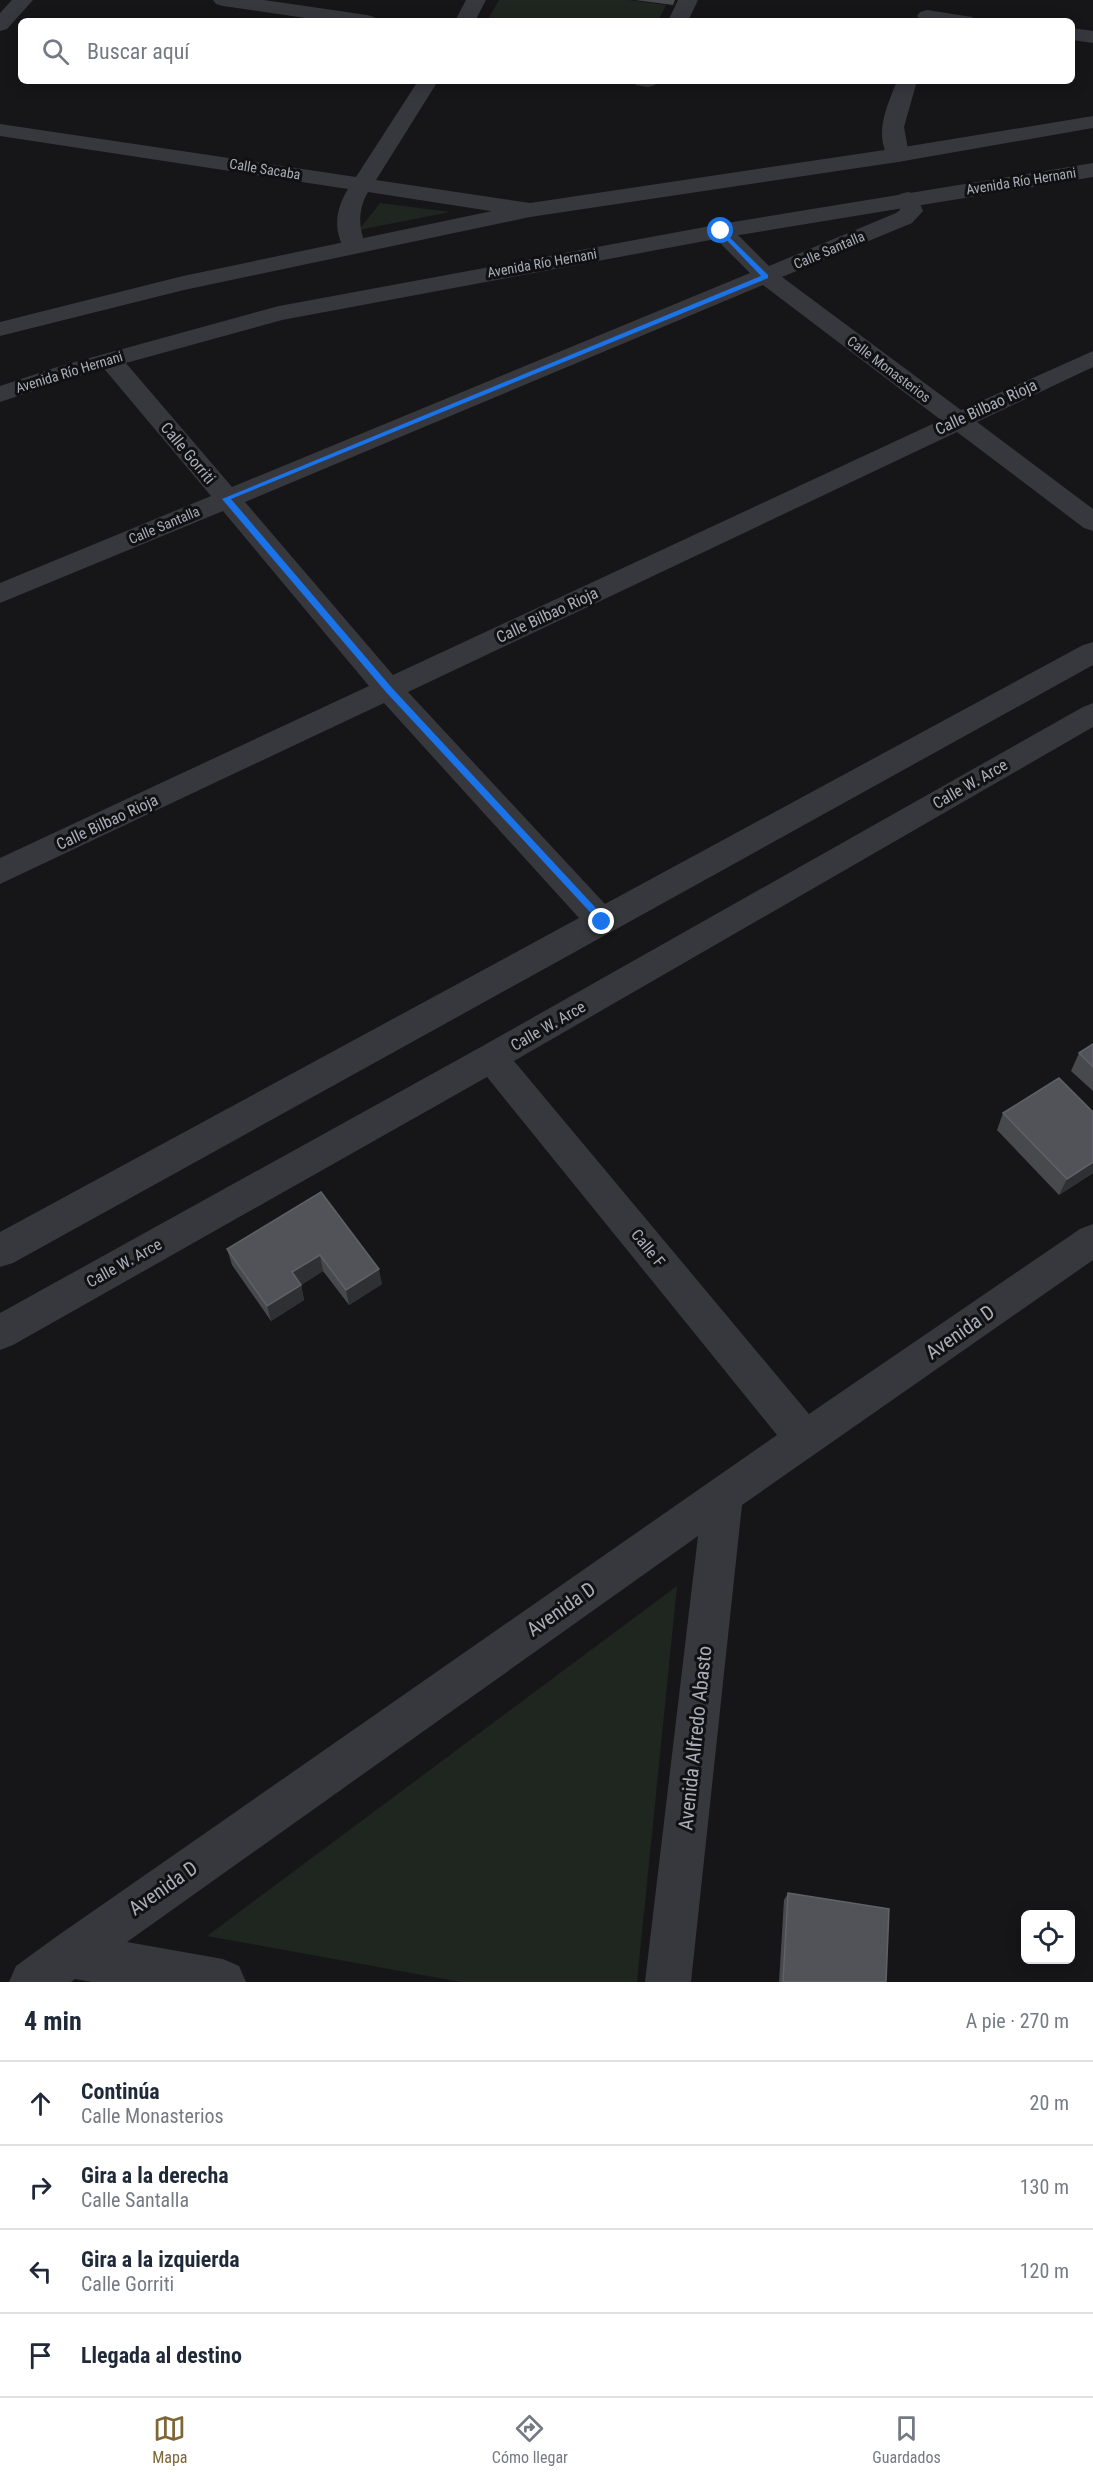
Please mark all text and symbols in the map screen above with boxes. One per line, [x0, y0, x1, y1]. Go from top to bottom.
search box [18, 18, 1075, 84]
icon: search [39, 35, 72, 68]
text: Buscar aquí [87, 39, 190, 64]
street label: Calle Sacaba [228, 155, 302, 183]
street label: Avenida Río Hernani [965, 164, 1077, 198]
route start [707, 217, 733, 243]
street label: Calle Santalla [791, 228, 867, 272]
street label: Avenida Río Hernani [486, 245, 598, 281]
street label: Calle Monasterios [844, 333, 934, 405]
street label: Avenida Río Hernani [14, 348, 124, 396]
street label: Calle Bilbao Rioja [932, 375, 1040, 439]
street label: Calle Gorriti [157, 418, 219, 488]
street label: Calle Santalla [126, 503, 202, 547]
street label: Calle Bilbao Rioja [493, 583, 601, 647]
street label: Calle W. Arce [929, 755, 1011, 813]
street label: Calle Bilbao Rioja [53, 790, 161, 854]
route end [588, 908, 614, 934]
street label: Calle W. Arce [507, 997, 589, 1055]
street label: Calle F [627, 1225, 669, 1271]
street label: Calle W. Arce [83, 1235, 165, 1291]
street label: Avenida D [921, 1300, 999, 1364]
street label: Avenida D [522, 1577, 600, 1641]
street label: Avenida Alfredo Abasto [673, 1645, 717, 1831]
street label: Avenida D [124, 1856, 202, 1920]
map controls [1021, 1910, 1075, 1964]
button: locate [1021, 1910, 1075, 1964]
text: 4 min [24, 2006, 82, 2036]
text: A pie · 270 m [966, 2009, 1069, 2033]
text: Continúa [81, 2079, 160, 2104]
icon: ahead [24, 2087, 57, 2120]
text: 20 m [1030, 2091, 1069, 2115]
text: Calle Monasterios [81, 2104, 224, 2128]
text: Gira a la derecha [81, 2163, 229, 2188]
icon: right [24, 2171, 57, 2204]
text: 130 m [1020, 2175, 1069, 2199]
text: Calle Santalla [81, 2188, 189, 2212]
text: Gira a la izquierda [81, 2247, 240, 2272]
icon: left [24, 2255, 57, 2288]
text: 120 m [1020, 2259, 1069, 2283]
text: Calle Gorriti [81, 2272, 174, 2296]
icon: arrive [24, 2339, 57, 2372]
text: Llegada al destino [81, 2343, 242, 2368]
tab: Mapa [152, 2412, 187, 2467]
tab: Cómo llegar [492, 2412, 568, 2467]
tab: Guardados [872, 2412, 941, 2467]

